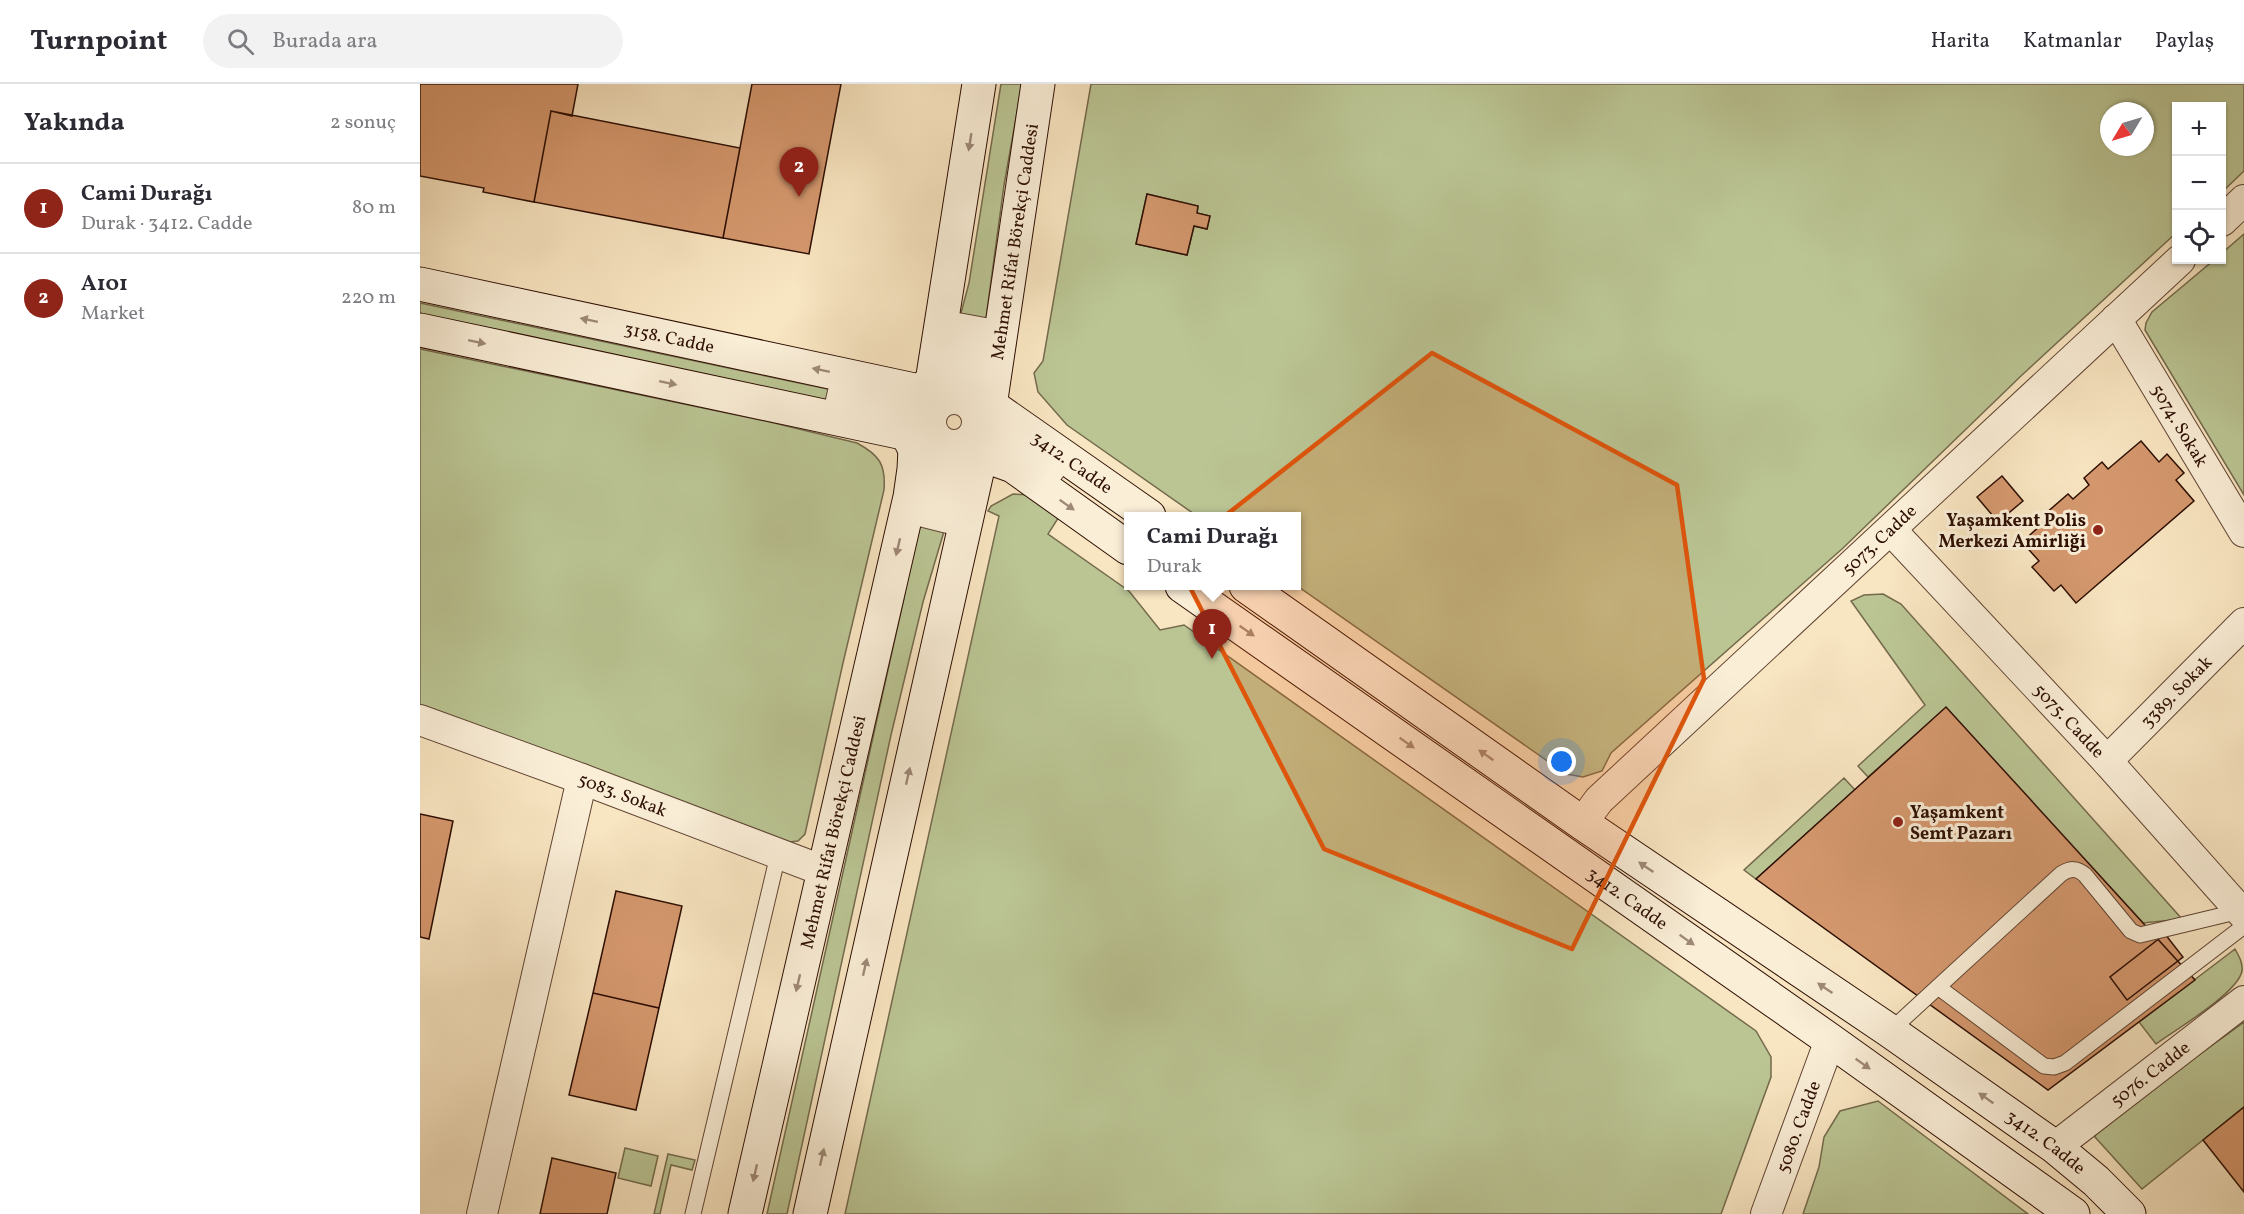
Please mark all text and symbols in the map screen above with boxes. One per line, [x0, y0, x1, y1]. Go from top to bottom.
search box [203, 14, 623, 68]
text: Turnpoint [30, 22, 167, 61]
icon: search [224, 25, 257, 58]
text: Burada ara [272, 26, 377, 57]
text: Harita [1931, 27, 1990, 56]
text: Katmanlar [2023, 27, 2122, 56]
text: Paylaş [2155, 27, 2214, 56]
north arrow [2100, 102, 2154, 156]
map controls [2172, 102, 2226, 264]
button: + [2172, 102, 2226, 156]
text: Yakında [24, 105, 125, 141]
text: 2 sonuç [330, 109, 396, 137]
street label: Mehmet Rifat Börekçi Caddesi [986, 122, 1046, 362]
one-way arrow [965, 132, 974, 151]
pin: 2 [780, 147, 818, 197]
button: − [2172, 156, 2226, 210]
text: Cami Durağı [81, 179, 213, 210]
text: 1 [39, 194, 48, 222]
text: 80 m [352, 194, 396, 222]
text: Durak · 3412. Cadde [81, 210, 253, 238]
button: locate [2172, 210, 2226, 264]
text: A101 [81, 269, 128, 300]
text: 2 [38, 284, 49, 312]
text: 220 m [341, 284, 396, 312]
text: Market [81, 300, 145, 328]
one-way arrow [580, 315, 598, 325]
street label: 3158. Cadde [622, 317, 716, 361]
one-way arrow [468, 338, 487, 347]
one-way arrow [811, 365, 830, 374]
one-way arrow [659, 379, 678, 388]
street label: 5074. Sokak [2144, 380, 2213, 472]
street label: 3412. Cadde [1026, 426, 1117, 501]
one-way arrow [1058, 499, 1074, 511]
street label: 5073. Cadde [1837, 500, 1923, 582]
place label: Yaşamkent Polis Merkezi Amirliği [1938, 509, 2086, 555]
popup [1124, 512, 1301, 590]
text: Cami Durağı [1147, 522, 1278, 553]
marker: Yaşamkent Polis Merkezi Amirliği [2091, 523, 2105, 537]
one-way arrow [893, 538, 902, 557]
text: Durak [1147, 553, 1202, 581]
pin: 1 [1192, 610, 1232, 659]
one-way arrow [1239, 625, 1255, 636]
street label: 3389. Sokak [2136, 651, 2219, 734]
street label: 5075. Cadde [2027, 679, 2109, 765]
street label: Mehmet Rifat Börekçi Caddesi [795, 713, 873, 952]
one-way arrow [1398, 737, 1414, 749]
your location [1547, 747, 1576, 776]
one-way arrow [1479, 749, 1495, 761]
one-way arrow [904, 767, 913, 786]
street label: 5083. Sokak [574, 768, 670, 824]
place label: Yaşamkent Semt Pazarı [1910, 801, 2012, 847]
marker: Yaşamkent Semt Pazarı [1891, 815, 1905, 829]
one-way arrow [1639, 861, 1655, 873]
street label: 3412. Cadde [1581, 862, 1672, 937]
one-way arrow [1678, 934, 1694, 946]
one-way arrow [861, 957, 871, 976]
one-way arrow [793, 974, 802, 993]
one-way arrow [1817, 982, 1834, 993]
street label: 5076. Cadde [2106, 1036, 2196, 1114]
one-way arrow [1855, 1058, 1871, 1070]
street label: 5080. Cadde [1771, 1078, 1828, 1177]
one-way arrow [1978, 1092, 1994, 1104]
street label: 3412. Cadde [2000, 1105, 2090, 1181]
one-way arrow [818, 1148, 828, 1166]
one-way arrow [749, 1164, 759, 1182]

